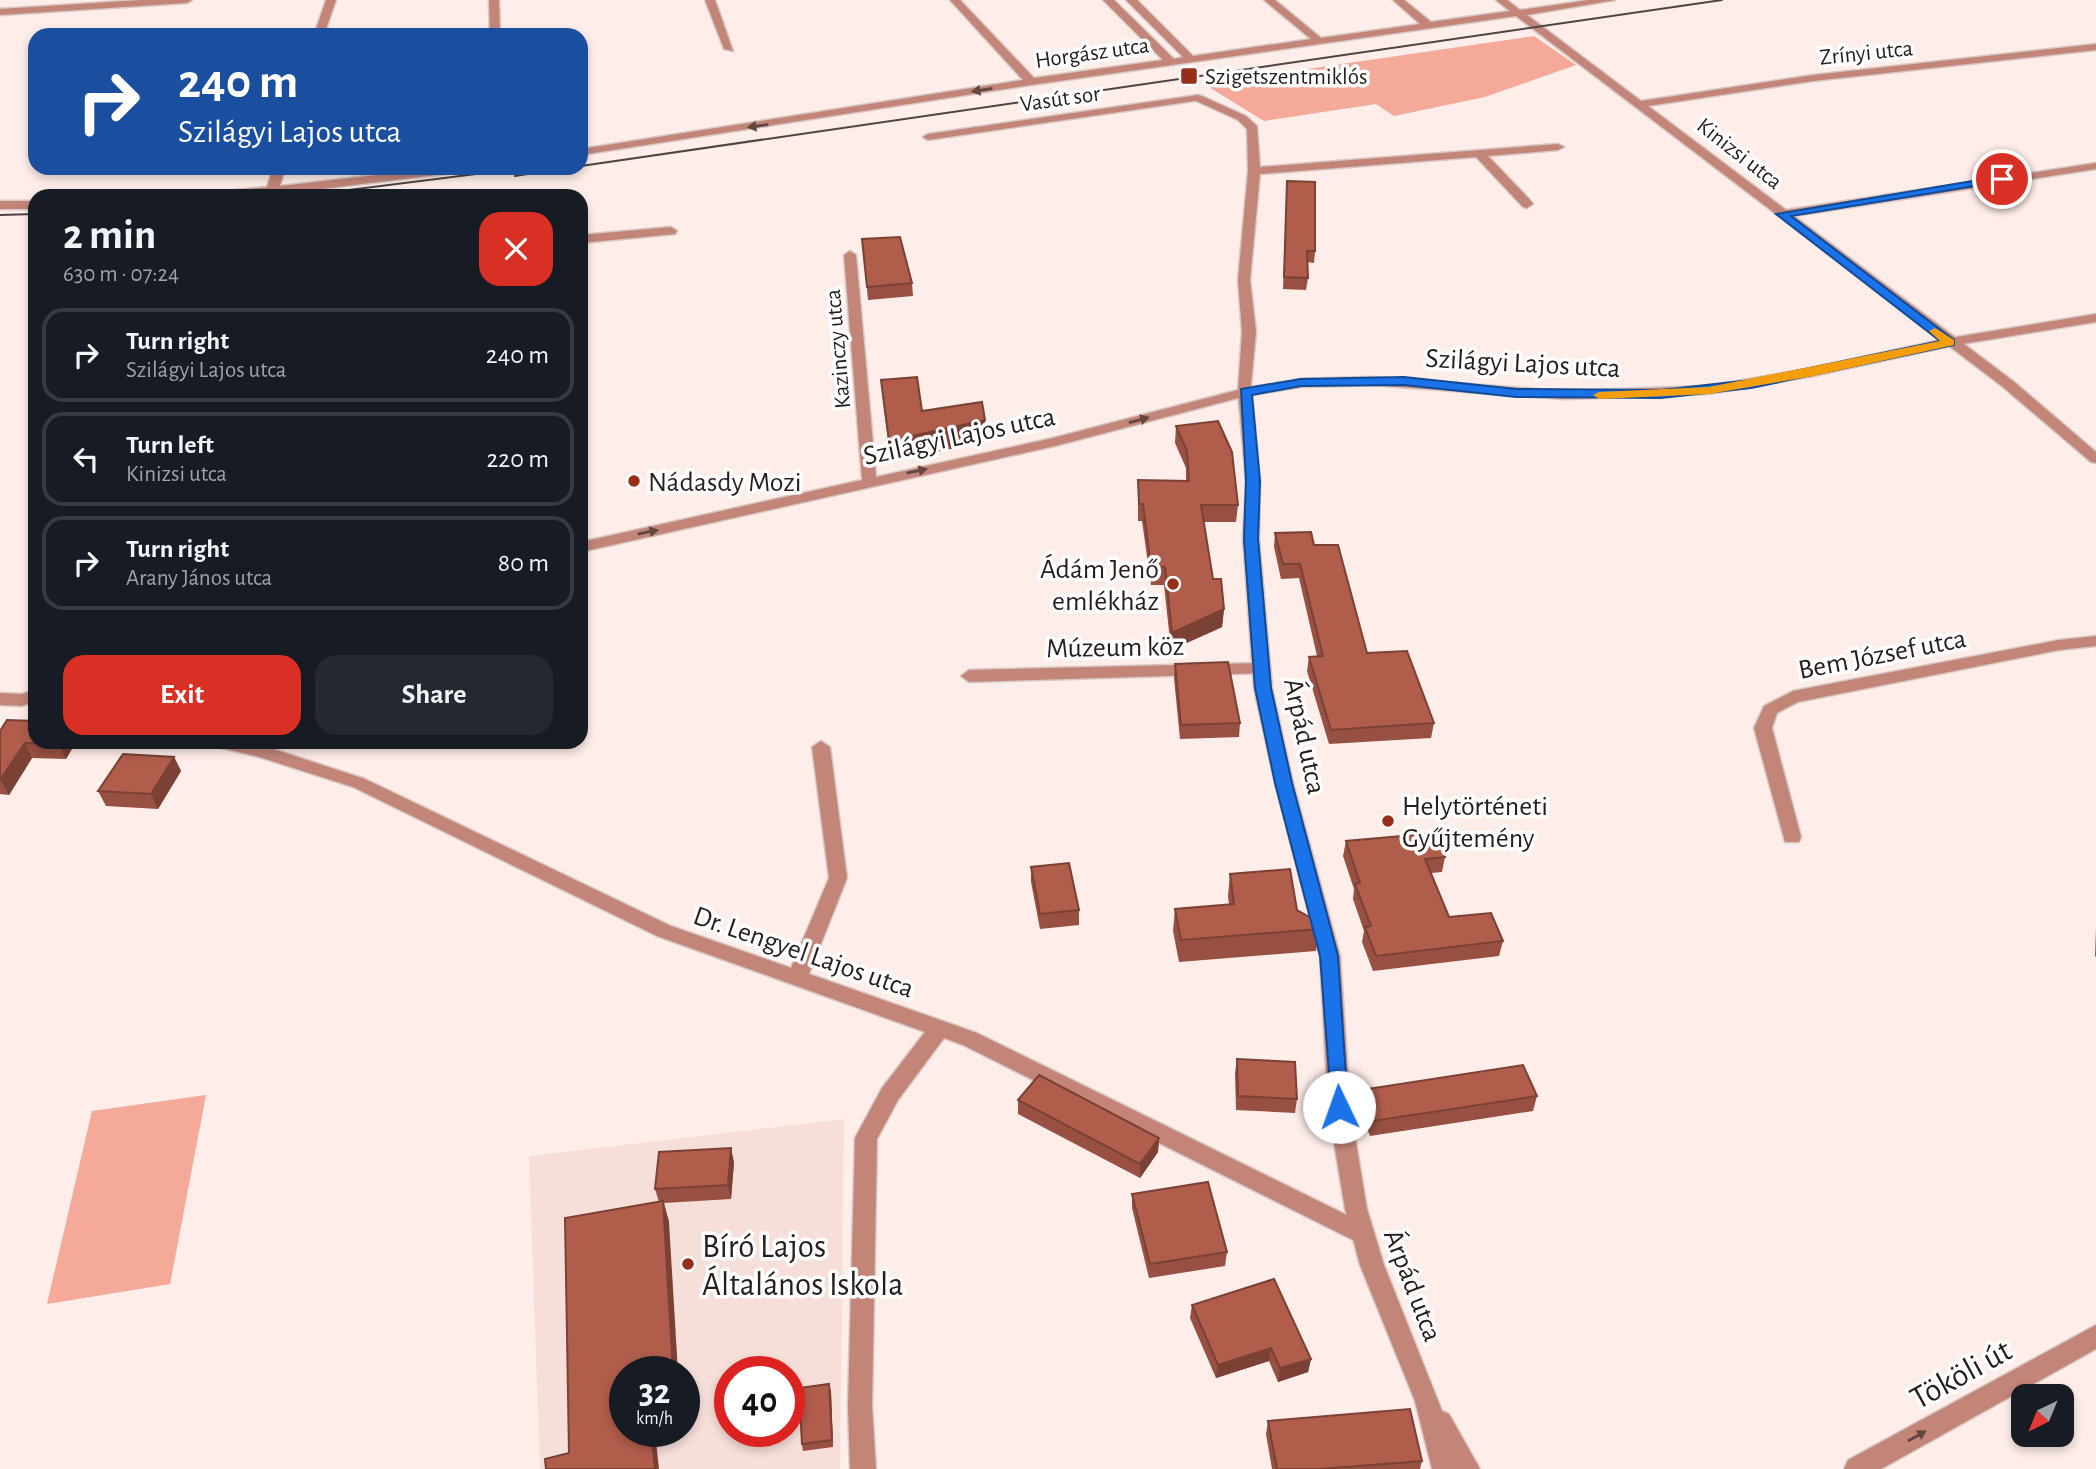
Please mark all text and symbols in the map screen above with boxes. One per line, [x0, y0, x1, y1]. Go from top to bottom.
street label: Horgász utca [1034, 34, 1151, 73]
street label: Zrínyi utca [1818, 37, 1914, 70]
icon: right [63, 56, 154, 147]
text: 240 m [178, 58, 298, 107]
marker: Szigetszentmiklós [1179, 66, 1199, 86]
place label: Szigetszentmiklós [1205, 66, 1367, 89]
street label: Vasút sor [1019, 82, 1102, 116]
one-way arrow [971, 84, 993, 95]
street label: Kinizsi utca [1692, 114, 1786, 194]
text: Szilágyi Lajos utca [178, 116, 401, 148]
one-way arrow [746, 121, 768, 132]
pin [1972, 149, 2032, 209]
icon: arrive [1983, 160, 2021, 198]
button: close [479, 212, 553, 286]
text: 2 min [63, 214, 156, 256]
text: 630 m · 07:24 [63, 263, 179, 286]
street label: Kazinczy utca [822, 288, 855, 410]
text: Turn right [126, 328, 229, 354]
icon: right [67, 336, 105, 374]
text: 240 m [486, 342, 549, 368]
street label: Szilágyi Lajos utca [1425, 345, 1621, 383]
text: Szilágyi Lajos utca [126, 359, 286, 382]
street label: Szilágyi Lajos utca [861, 403, 1058, 471]
one-way arrow [1128, 414, 1150, 425]
text: Turn left [126, 432, 214, 458]
icon: left [67, 440, 105, 478]
text: 220 m [487, 446, 549, 472]
text: Kinizsi utca [126, 463, 227, 486]
one-way arrow [906, 465, 928, 476]
place label: Nádasdy Mozi [648, 469, 802, 497]
marker: Nádasdy Mozi [626, 473, 642, 489]
one-way arrow [637, 526, 659, 537]
text: Turn right [126, 536, 229, 562]
icon: right [67, 544, 105, 582]
text: 80 m [498, 550, 549, 576]
place label: Ádám Jenő emlékház [1040, 553, 1159, 616]
text: Arany János utca [126, 567, 272, 590]
marker: Ádám Jenő emlékház [1165, 576, 1181, 592]
street label: Bem József utca [1796, 625, 1969, 685]
street label: Múzeum köz [1046, 633, 1184, 663]
button: Exit [63, 655, 301, 735]
button: Share [315, 655, 553, 735]
street label: Árpád utca [1278, 675, 1333, 797]
place label: Helytörténeti Gyűjtemény [1402, 793, 1548, 853]
marker: Helytörténeti Gyűjtemény [1380, 813, 1396, 829]
street label: Dr. Lengyel Lajos utca [690, 902, 917, 1004]
position arrow [1302, 1070, 1376, 1144]
street label: Árpád utca [1378, 1225, 1449, 1346]
place label: Bíró Lajos Általános Iskola [702, 1231, 903, 1302]
marker: Bíró Lajos Általános Iskola [680, 1256, 696, 1272]
street label: Tököli út [1905, 1334, 2018, 1416]
speed limit sign: 40 [714, 1356, 805, 1447]
text: 32 [639, 1375, 670, 1410]
north arrow [2011, 1384, 2074, 1447]
map controls [2011, 1384, 2074, 1447]
text: km/h [636, 1410, 673, 1428]
one-way arrow [1907, 1430, 1927, 1442]

